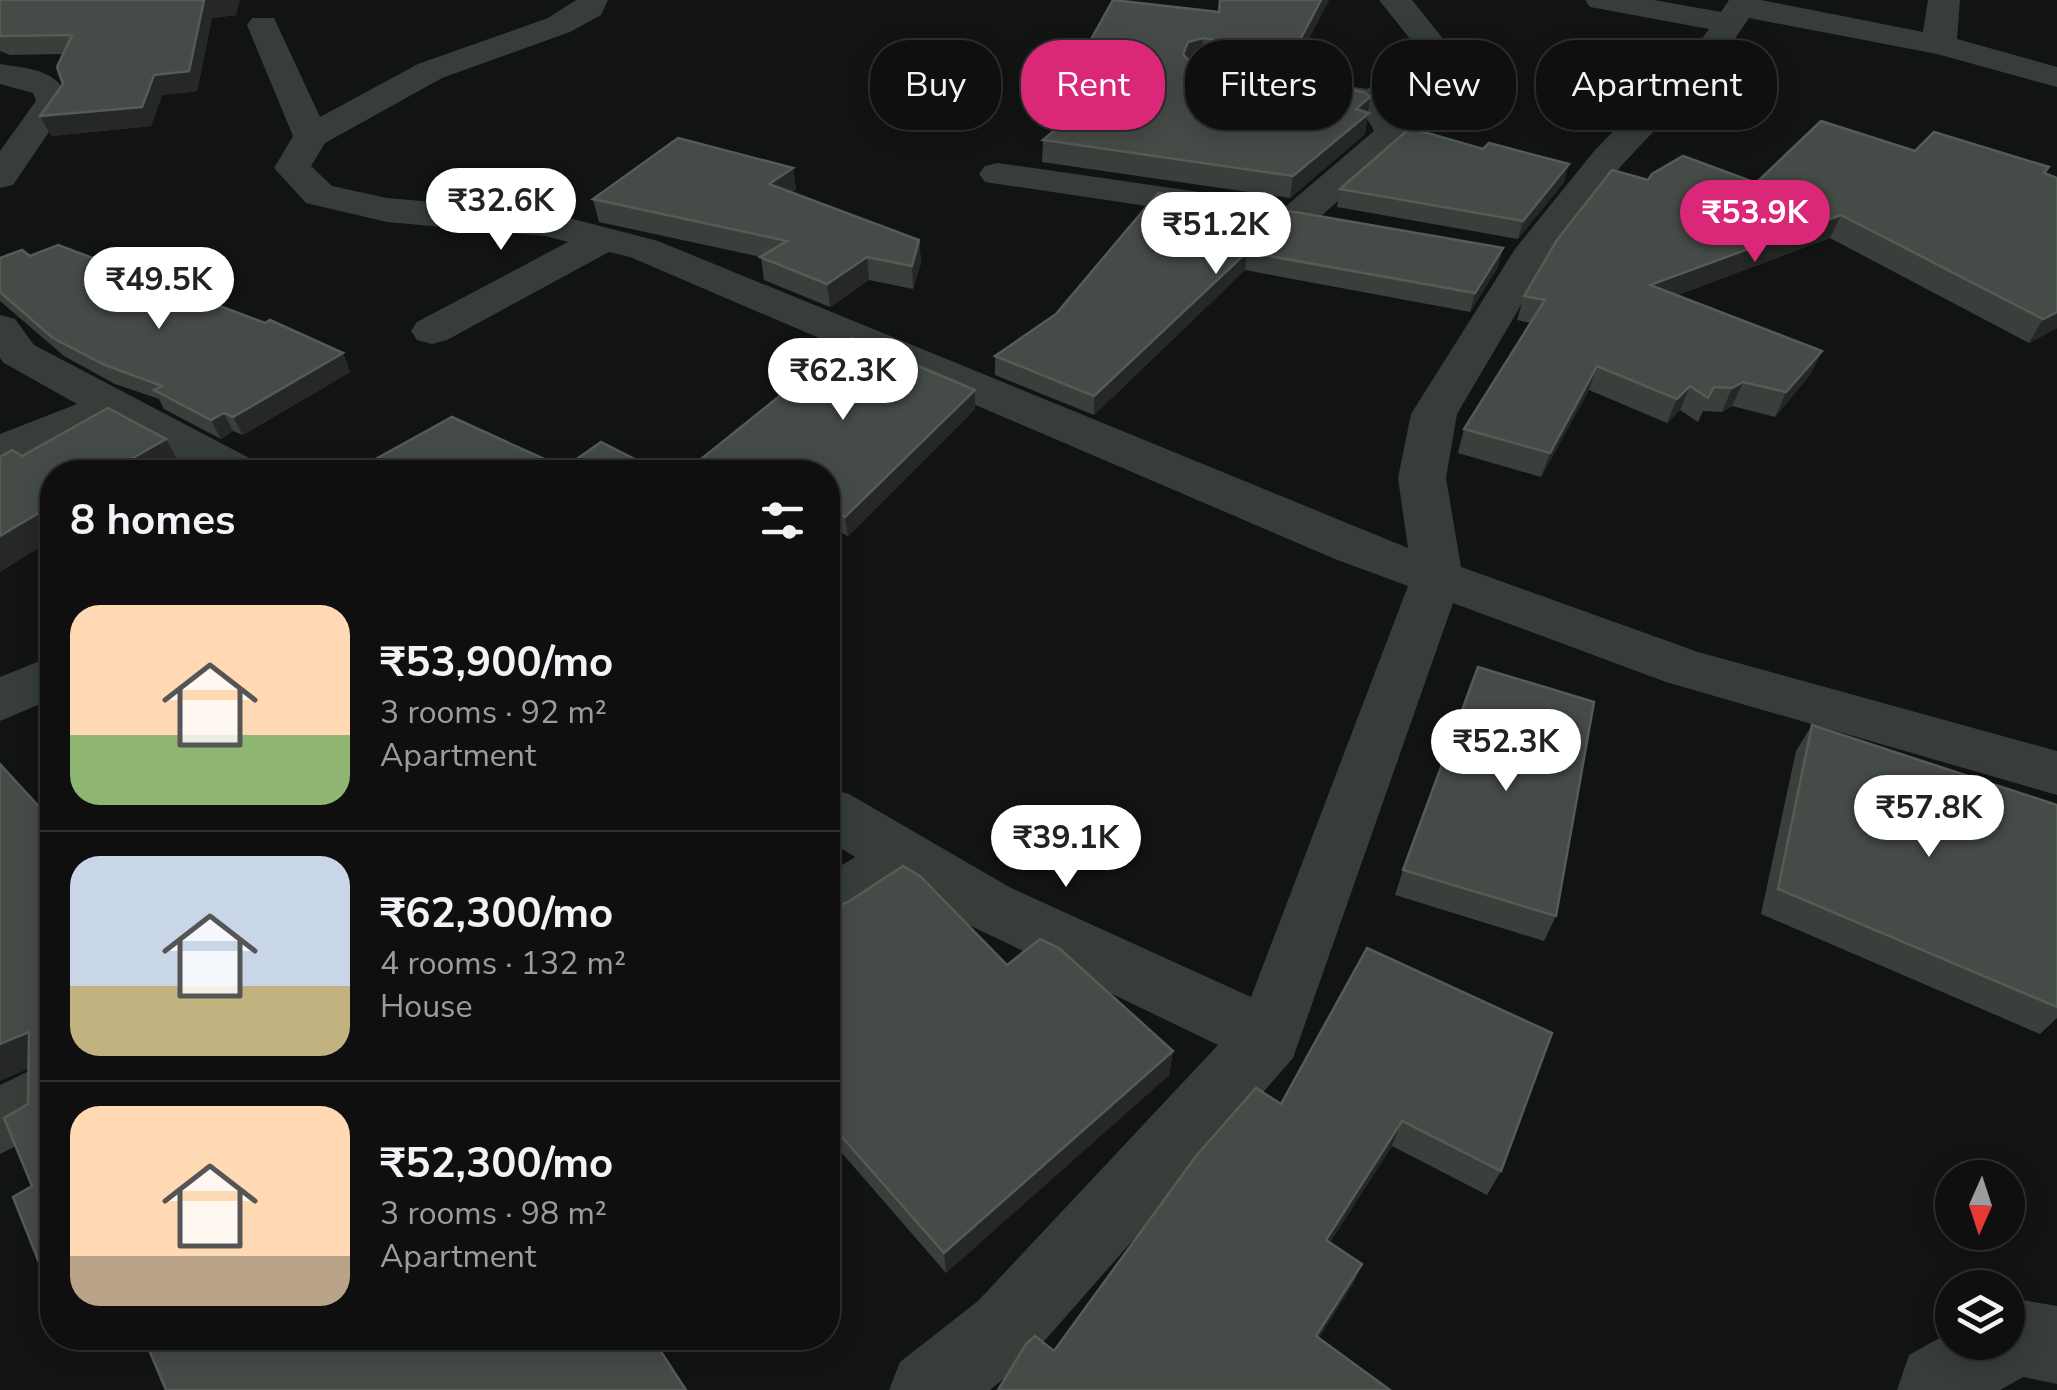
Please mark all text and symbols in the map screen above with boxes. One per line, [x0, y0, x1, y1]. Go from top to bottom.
chip: Buy [870, 40, 1001, 130]
chip: Rent [1021, 40, 1165, 130]
chip: Filters [1185, 40, 1352, 130]
chip: New [1372, 40, 1516, 130]
chip: Apartment [1536, 40, 1777, 130]
pin: ₹32.6K [420, 168, 582, 253]
text: ₹32.6K [448, 179, 554, 222]
pin: ₹53.9K [1674, 180, 1836, 265]
text: ₹53.9K [1702, 191, 1808, 234]
pin: ₹51.2K [1135, 192, 1297, 277]
text: ₹51.2K [1163, 203, 1269, 246]
pin: ₹49.5K [78, 247, 240, 332]
text: ₹49.5K [106, 258, 212, 301]
pin: ₹62.3K [762, 338, 924, 423]
text: ₹62.3K [790, 349, 896, 392]
text: 8 homes [70, 492, 235, 549]
icon: filters [755, 493, 810, 548]
text: ₹53,900/mo [380, 634, 613, 691]
icon: home [150, 645, 270, 765]
text: 3 rooms · 92 m² [380, 691, 607, 734]
pin: ₹52.3K [1425, 709, 1587, 794]
text: ₹52.3K [1453, 720, 1559, 763]
text: Apartment [380, 734, 536, 777]
pin: ₹57.8K [1848, 775, 2010, 860]
text: ₹57.8K [1876, 786, 1982, 829]
pin: ₹39.1K [985, 805, 1147, 890]
text: ₹39.1K [1013, 816, 1119, 859]
text: ₹62,300/mo [380, 885, 613, 942]
icon: home [150, 896, 270, 1016]
text: 4 rooms · 132 m² [380, 942, 626, 985]
text: House [380, 985, 473, 1028]
text: ₹52,300/mo [380, 1135, 613, 1192]
icon: home [150, 1146, 270, 1266]
north arrow [1935, 1160, 2025, 1250]
map controls [1935, 1160, 2025, 1360]
text: 3 rooms · 98 m² [380, 1192, 607, 1235]
text: Apartment [380, 1235, 536, 1278]
button: layers [1935, 1270, 2025, 1360]

